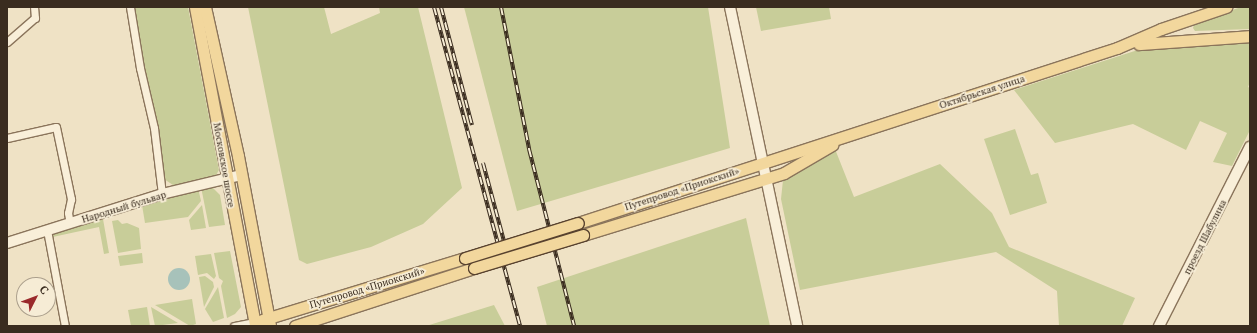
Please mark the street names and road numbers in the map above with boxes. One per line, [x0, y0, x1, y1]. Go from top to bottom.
street label: Октябрьская улица [938, 73, 1026, 111]
street label: Московское шоссе [211, 122, 237, 208]
street label: Путепровод «Приокский» [623, 165, 741, 213]
street label: Народный бульвар [80, 188, 168, 226]
street label: проезд Шабулина [1181, 198, 1229, 276]
street label: Путепровод «Приокский» [308, 265, 426, 311]

